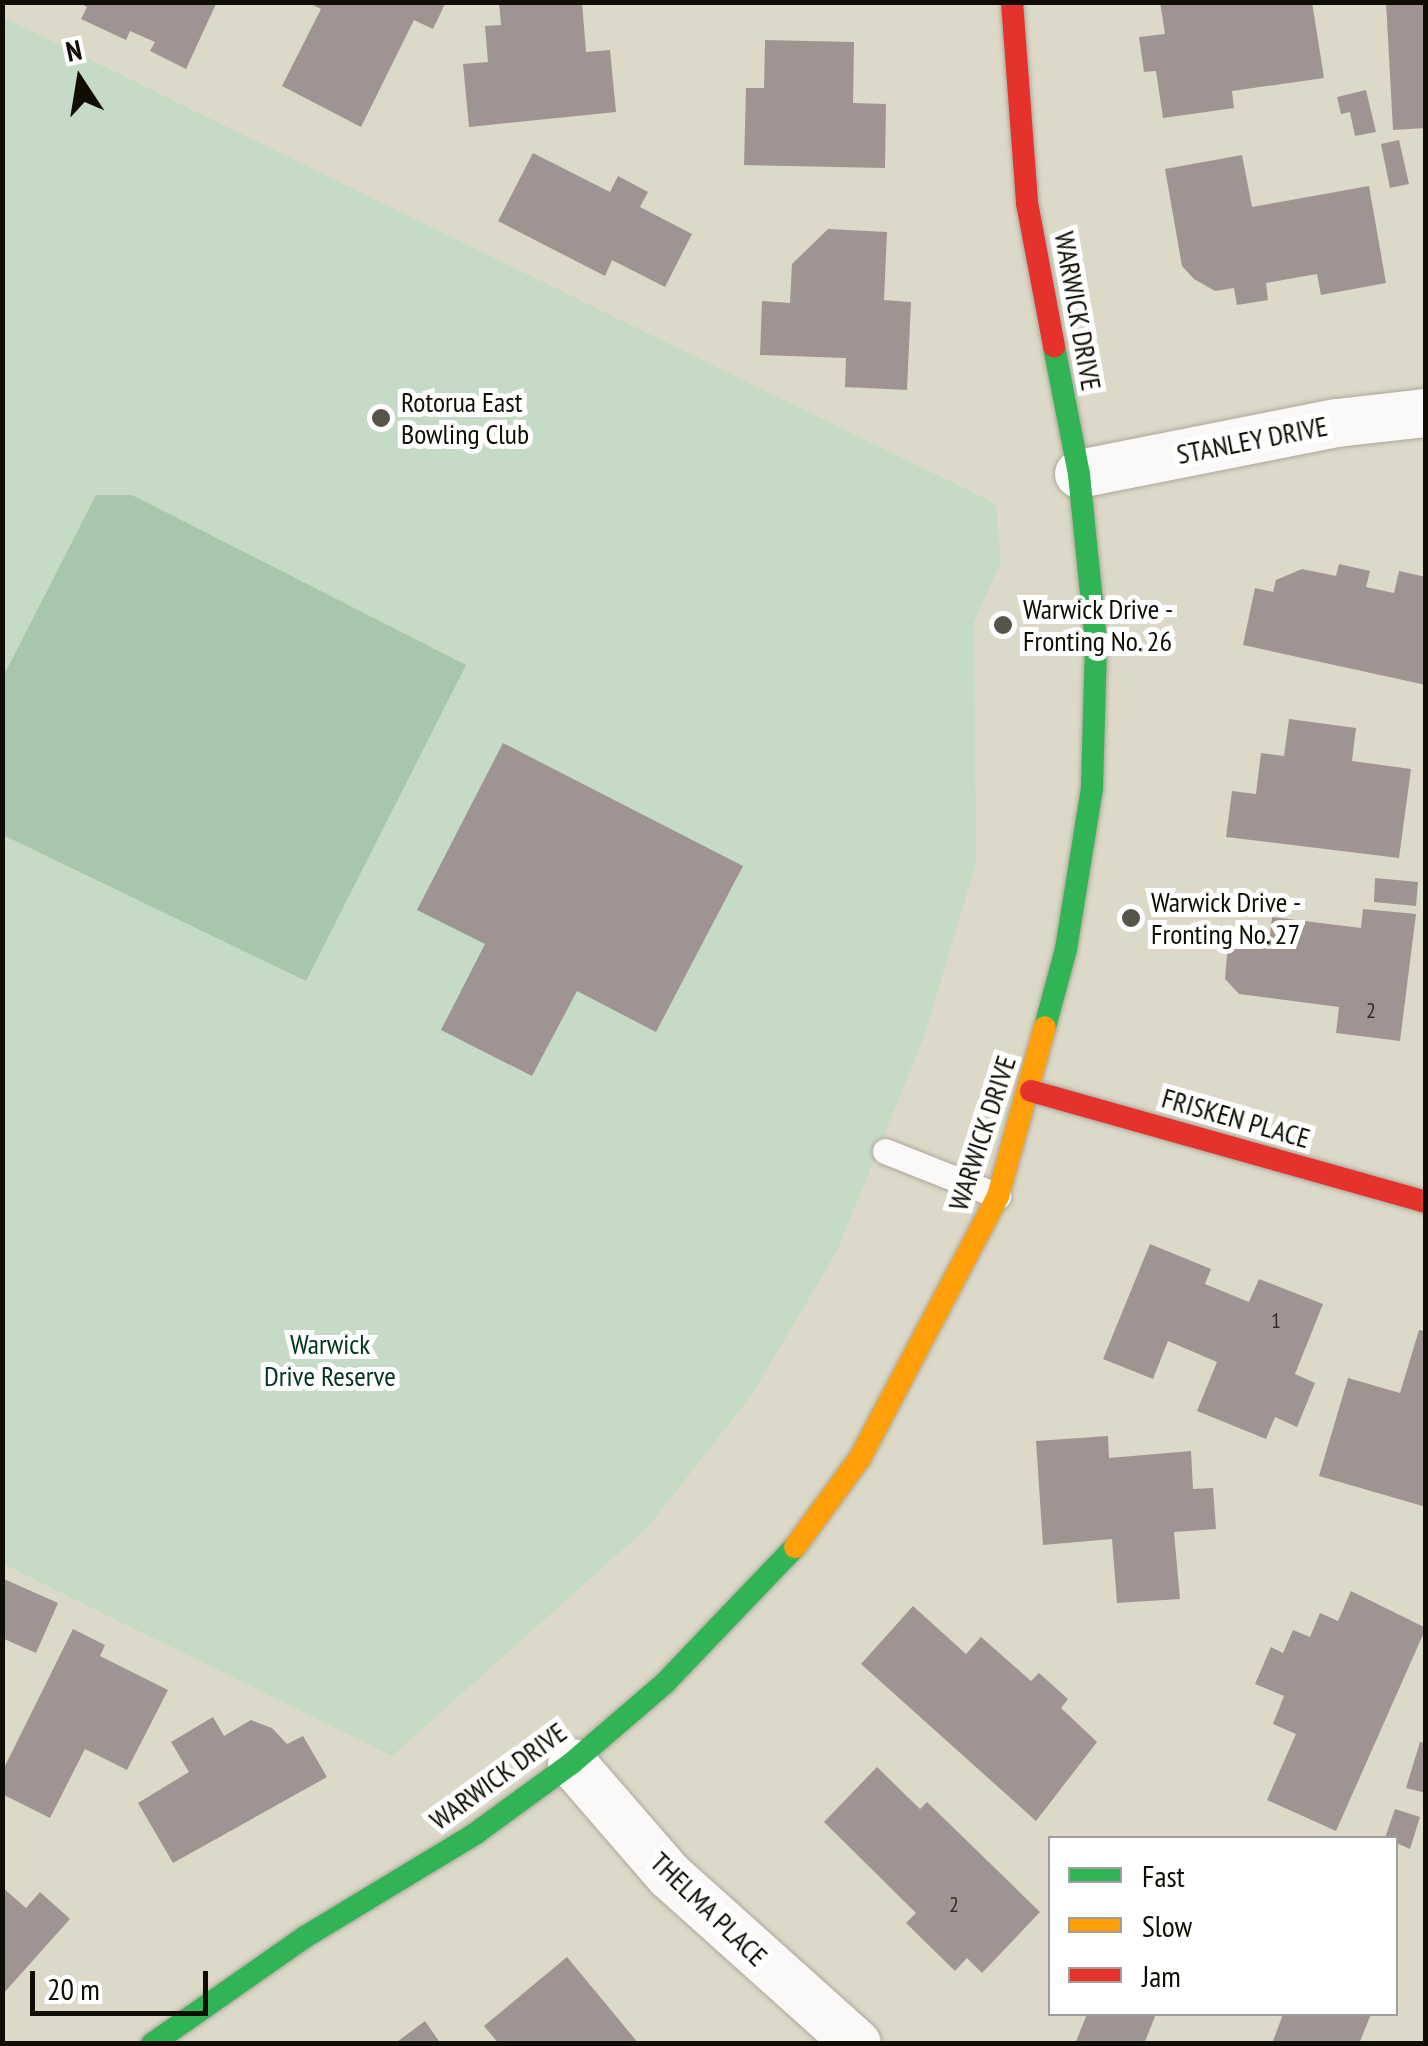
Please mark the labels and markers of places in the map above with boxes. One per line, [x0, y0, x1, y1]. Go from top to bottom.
place label: Rotorua East Bowling Club [401, 385, 529, 451]
marker: Rotorua East Bowling Club [370, 407, 392, 429]
place label: Warwick Drive - Fronting No. 26 [1023, 592, 1174, 658]
marker: Warwick Drive - Fronting No. 26 [992, 614, 1014, 636]
place label: Warwick Drive - Fronting No. 27 [1151, 885, 1302, 951]
marker: Warwick Drive - Fronting No. 27 [1120, 907, 1142, 929]

